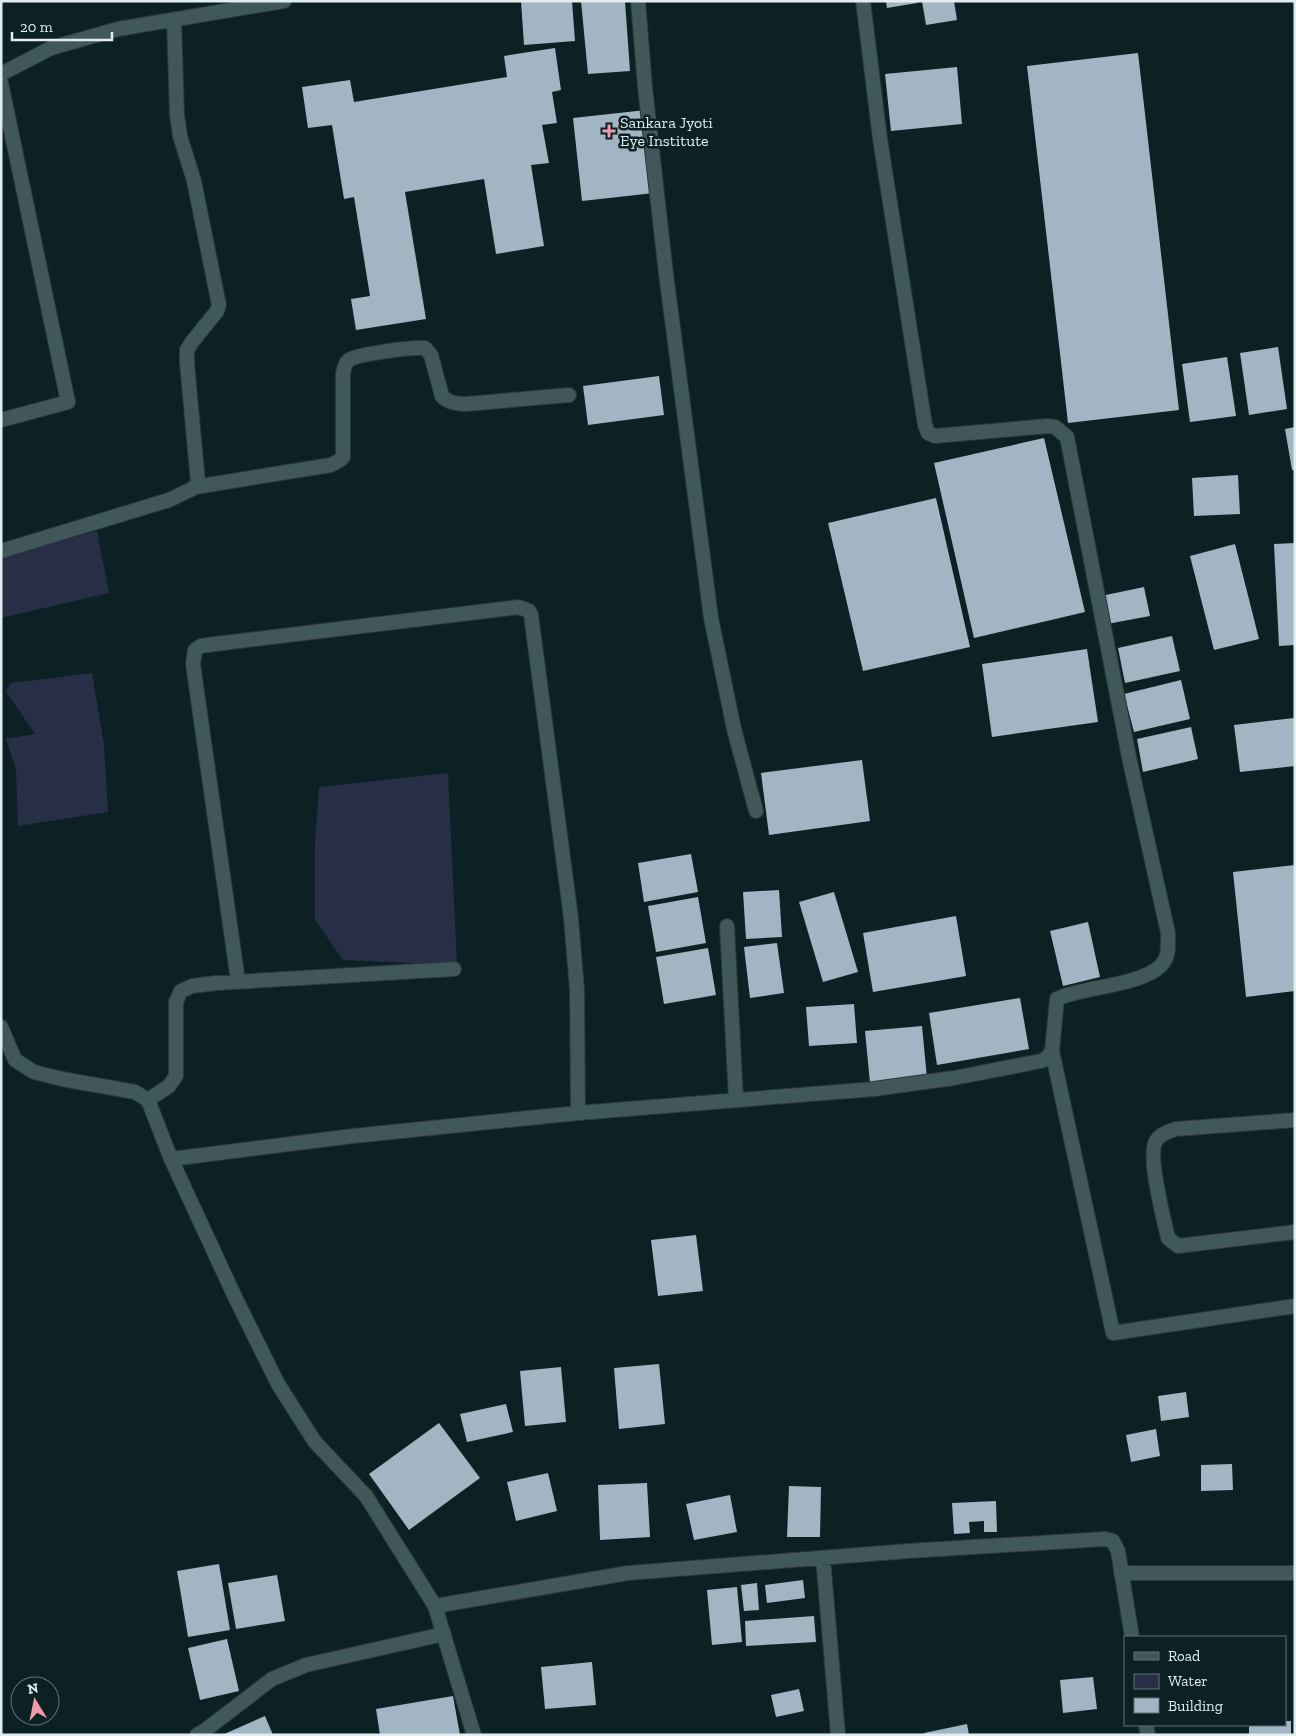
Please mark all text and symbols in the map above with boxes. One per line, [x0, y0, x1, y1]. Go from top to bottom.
scale bar [12, 10, 112, 42]
text: 20 m [20, 18, 53, 36]
place label: Sankara Jyoti Eye Institute [620, 113, 713, 150]
marker: Sankara Jyoti Eye Institute [602, 124, 616, 138]
legend [1124, 1636, 1286, 1726]
text: Road [1168, 1647, 1201, 1665]
text: Water [1168, 1672, 1208, 1690]
north arrow [10, 1676, 60, 1726]
text: N [26, 1679, 40, 1698]
text: Building [1168, 1697, 1223, 1715]

